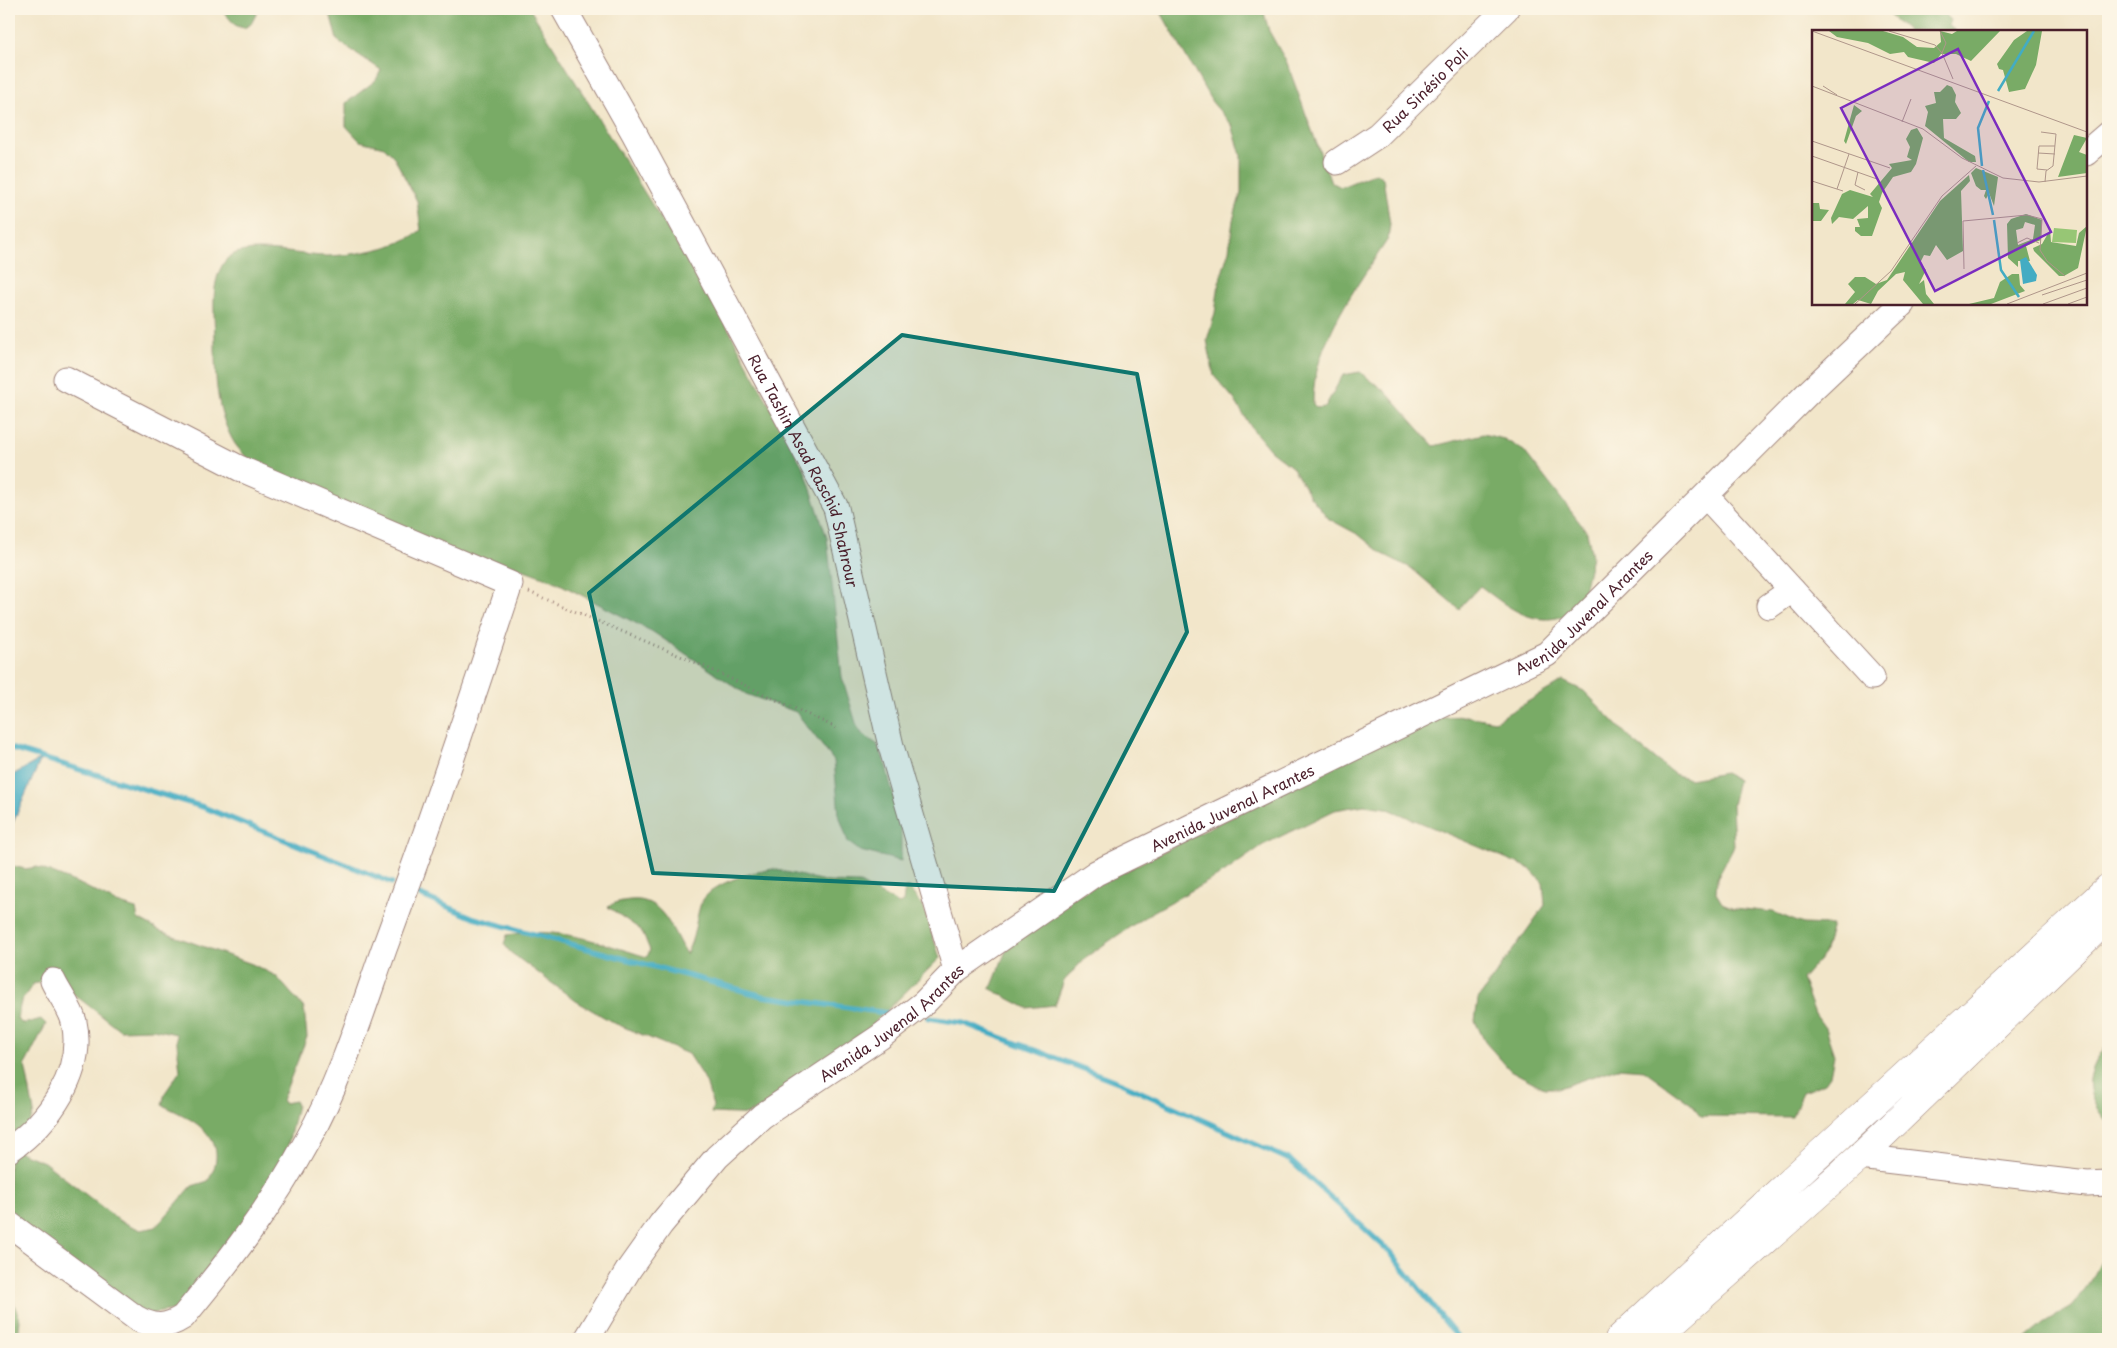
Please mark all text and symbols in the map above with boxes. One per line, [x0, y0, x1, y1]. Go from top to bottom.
inset map [1812, 30, 2087, 305]
street label: Rua Sinésio Poli [1376, 42, 1473, 137]
street label: Rua Tashin Asad Raschid Shahrour [743, 350, 865, 590]
street label: Avenida Juvenal Arantes [1511, 544, 1657, 680]
street label: Avenida Juvenal Arantes [1146, 757, 1318, 857]
street label: Avenida Juvenal Arantes [814, 957, 968, 1086]

